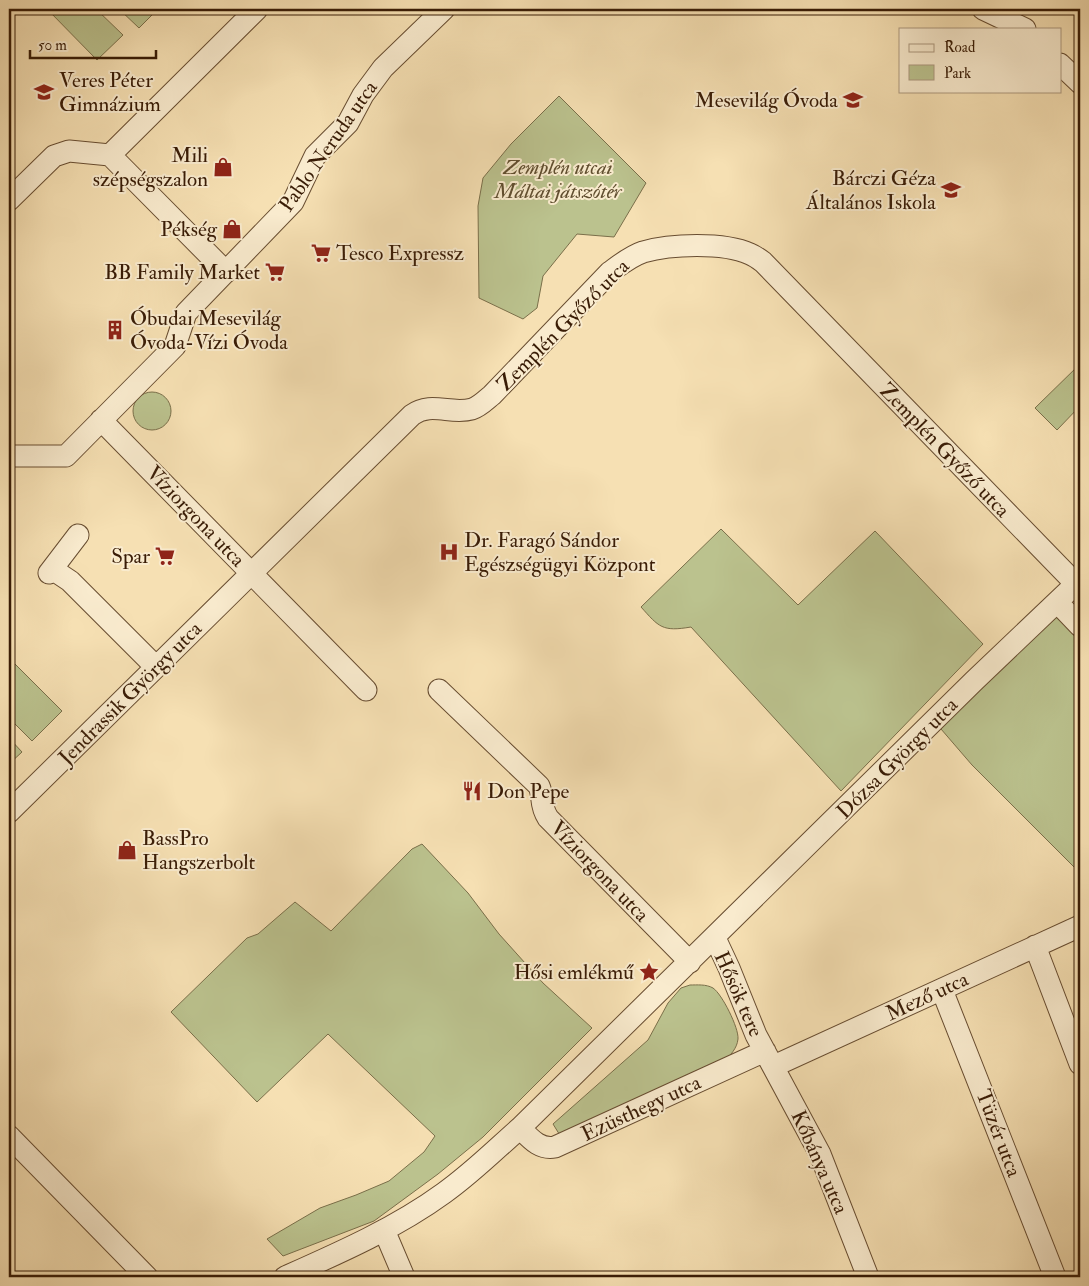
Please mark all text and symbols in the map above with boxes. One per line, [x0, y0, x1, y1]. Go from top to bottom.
scale bar [30, 28, 156, 60]
legend [899, 28, 1062, 92]
text: 50 m [38, 36, 67, 55]
text: Road [944, 38, 976, 57]
text: Park [944, 64, 971, 83]
place label: Veres Péter Gimnázium [59, 67, 161, 118]
street label: Pablo Neruda utca [273, 75, 384, 217]
school or university icon: Veres Péter Gimnázium [33, 81, 55, 103]
place label: Mesevilág Óvoda [695, 87, 838, 114]
school or university icon: Mesevilág Óvoda [842, 89, 864, 111]
place label: Mili szépségszalon [93, 142, 208, 193]
park label: Zemplén utcai Máltai játszótér [493, 154, 623, 205]
shop icon: Mili szépségszalon [212, 156, 234, 178]
place label: Bárczi Géza Általános Iskola [805, 165, 936, 216]
school or university icon: Bárczi Géza Általános Iskola [940, 179, 962, 201]
place label: Pékség [160, 216, 218, 243]
shop icon: Pékség [221, 218, 243, 240]
place label: Tesco Expressz [336, 240, 464, 267]
supermarket icon: Tesco Expressz [310, 242, 332, 264]
street label: Zemplén Győző utca [491, 253, 636, 397]
place label: BB Family Market [104, 259, 260, 286]
supermarket icon: BB Family Market [264, 261, 286, 283]
place label: Óbudai Mesevilág Óvoda-Vízi Óvoda [130, 305, 288, 356]
building icon: Óbudai Mesevilág Óvoda-Vízi Óvoda [104, 319, 126, 341]
street label: Zemplén Győző utca [874, 377, 1016, 524]
street label: Víziorgona utca [140, 460, 251, 573]
place label: Dr. Faragó Sándor Egészségügyi Központ [464, 527, 656, 578]
hospital icon: Dr. Faragó Sándor Egészségügyi Központ [438, 541, 460, 563]
place label: Spar [111, 543, 150, 570]
supermarket icon: Spar [154, 545, 176, 567]
street label: Jendrassik György utca [52, 616, 208, 772]
street label: Dózsa György utca [831, 692, 964, 825]
place label: Don Pepe [487, 778, 570, 805]
restaurant icon: Don Pepe [461, 780, 483, 802]
street label: Víziorgona utca [544, 815, 655, 928]
place label: BassPro Hangszerbolt [142, 825, 256, 876]
shop icon: BassPro Hangszerbolt [116, 839, 138, 861]
street label: Hősök tere [708, 947, 769, 1041]
place label: Hősi emlékmű [514, 959, 634, 986]
place icon: Hősi emlékmű [638, 961, 660, 983]
street label: Mező utca [882, 965, 973, 1027]
street label: Ezüsthegy utca [577, 1069, 706, 1148]
street label: Tüzér utca [969, 1085, 1028, 1181]
street label: Kőbánya utca [785, 1106, 855, 1219]

